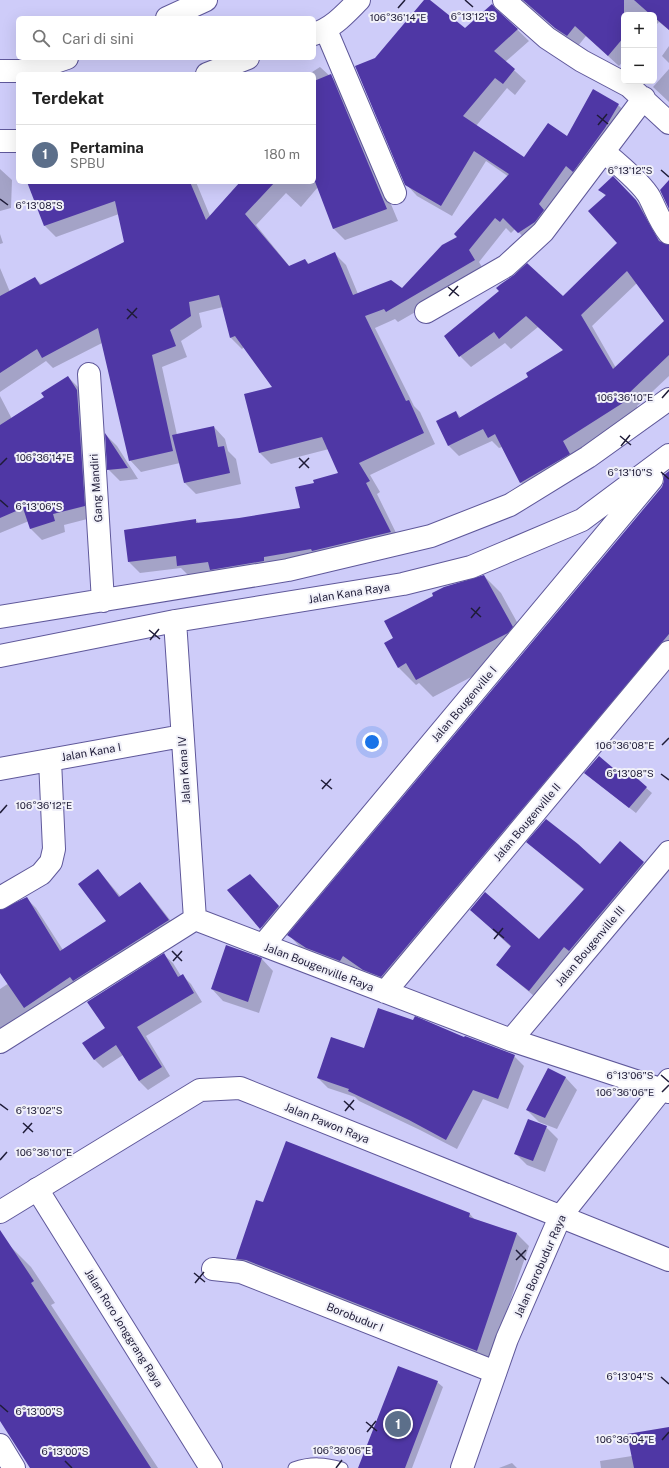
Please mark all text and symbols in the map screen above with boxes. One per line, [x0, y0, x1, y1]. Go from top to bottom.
text: 6°13'12"S [451, 10, 496, 22]
text: 106°36'14"E [370, 11, 426, 23]
map controls [621, 12, 657, 84]
button: + [621, 12, 657, 48]
search box [16, 16, 316, 60]
icon: search [30, 27, 52, 49]
text: Cari di sini [62, 30, 134, 47]
button: − [621, 48, 657, 84]
text: Terdekat [32, 88, 104, 108]
text: Pertamina [70, 139, 144, 156]
text: 1 [42, 147, 48, 162]
text: 180 m [264, 147, 300, 162]
text: SPBU [70, 156, 105, 171]
text: 6°13'12"S [608, 164, 653, 176]
text: 6°13'08"S [15, 199, 63, 211]
text: 106°36'10"E [597, 391, 653, 403]
text: 106°36'14"E [16, 451, 72, 463]
street label: Gang Mandiri [88, 453, 104, 523]
text: 6°13'10"S [608, 466, 653, 478]
text: 6°13'06"S [16, 500, 63, 512]
street label: Jalan Kana Raya [307, 581, 391, 605]
street label: Jalan Bougenville I [429, 664, 499, 744]
your location [362, 732, 382, 752]
street label: Jalan Kana IV [176, 735, 192, 804]
text: 106°36'08"E [596, 739, 654, 751]
street label: Jalan Kana I [60, 741, 122, 763]
text: 6°13'08"S [606, 767, 654, 779]
street label: Jalan Bougenville II [491, 781, 563, 863]
text: 106°36'12"E [16, 799, 72, 811]
street label: Jalan Bougenville III [553, 904, 627, 988]
street label: Jalan Bougenville Raya [263, 941, 375, 993]
text: 6°13'06"S [607, 1069, 654, 1081]
text: 106°36'06"E [596, 1086, 654, 1098]
street label: Jalan Pawon Raya [283, 1101, 371, 1145]
text: 6°13'02"S [16, 1104, 63, 1116]
text: 106°36'10"E [16, 1146, 72, 1158]
street label: Jalan Borobudur Raya [512, 1213, 568, 1319]
street label: Jalan Roro Jonggrang Raya [83, 1267, 165, 1389]
street label: Borobudur I [325, 1300, 385, 1334]
text: 6°13'04"S [606, 1370, 654, 1382]
text: 6°13'00"S [16, 1405, 63, 1417]
pin: 1 [385, 1409, 411, 1439]
text: 106°36'04"E [596, 1433, 654, 1445]
text: 106°36'06"E [313, 1444, 371, 1456]
text: 6°13'00"S [42, 1445, 89, 1457]

